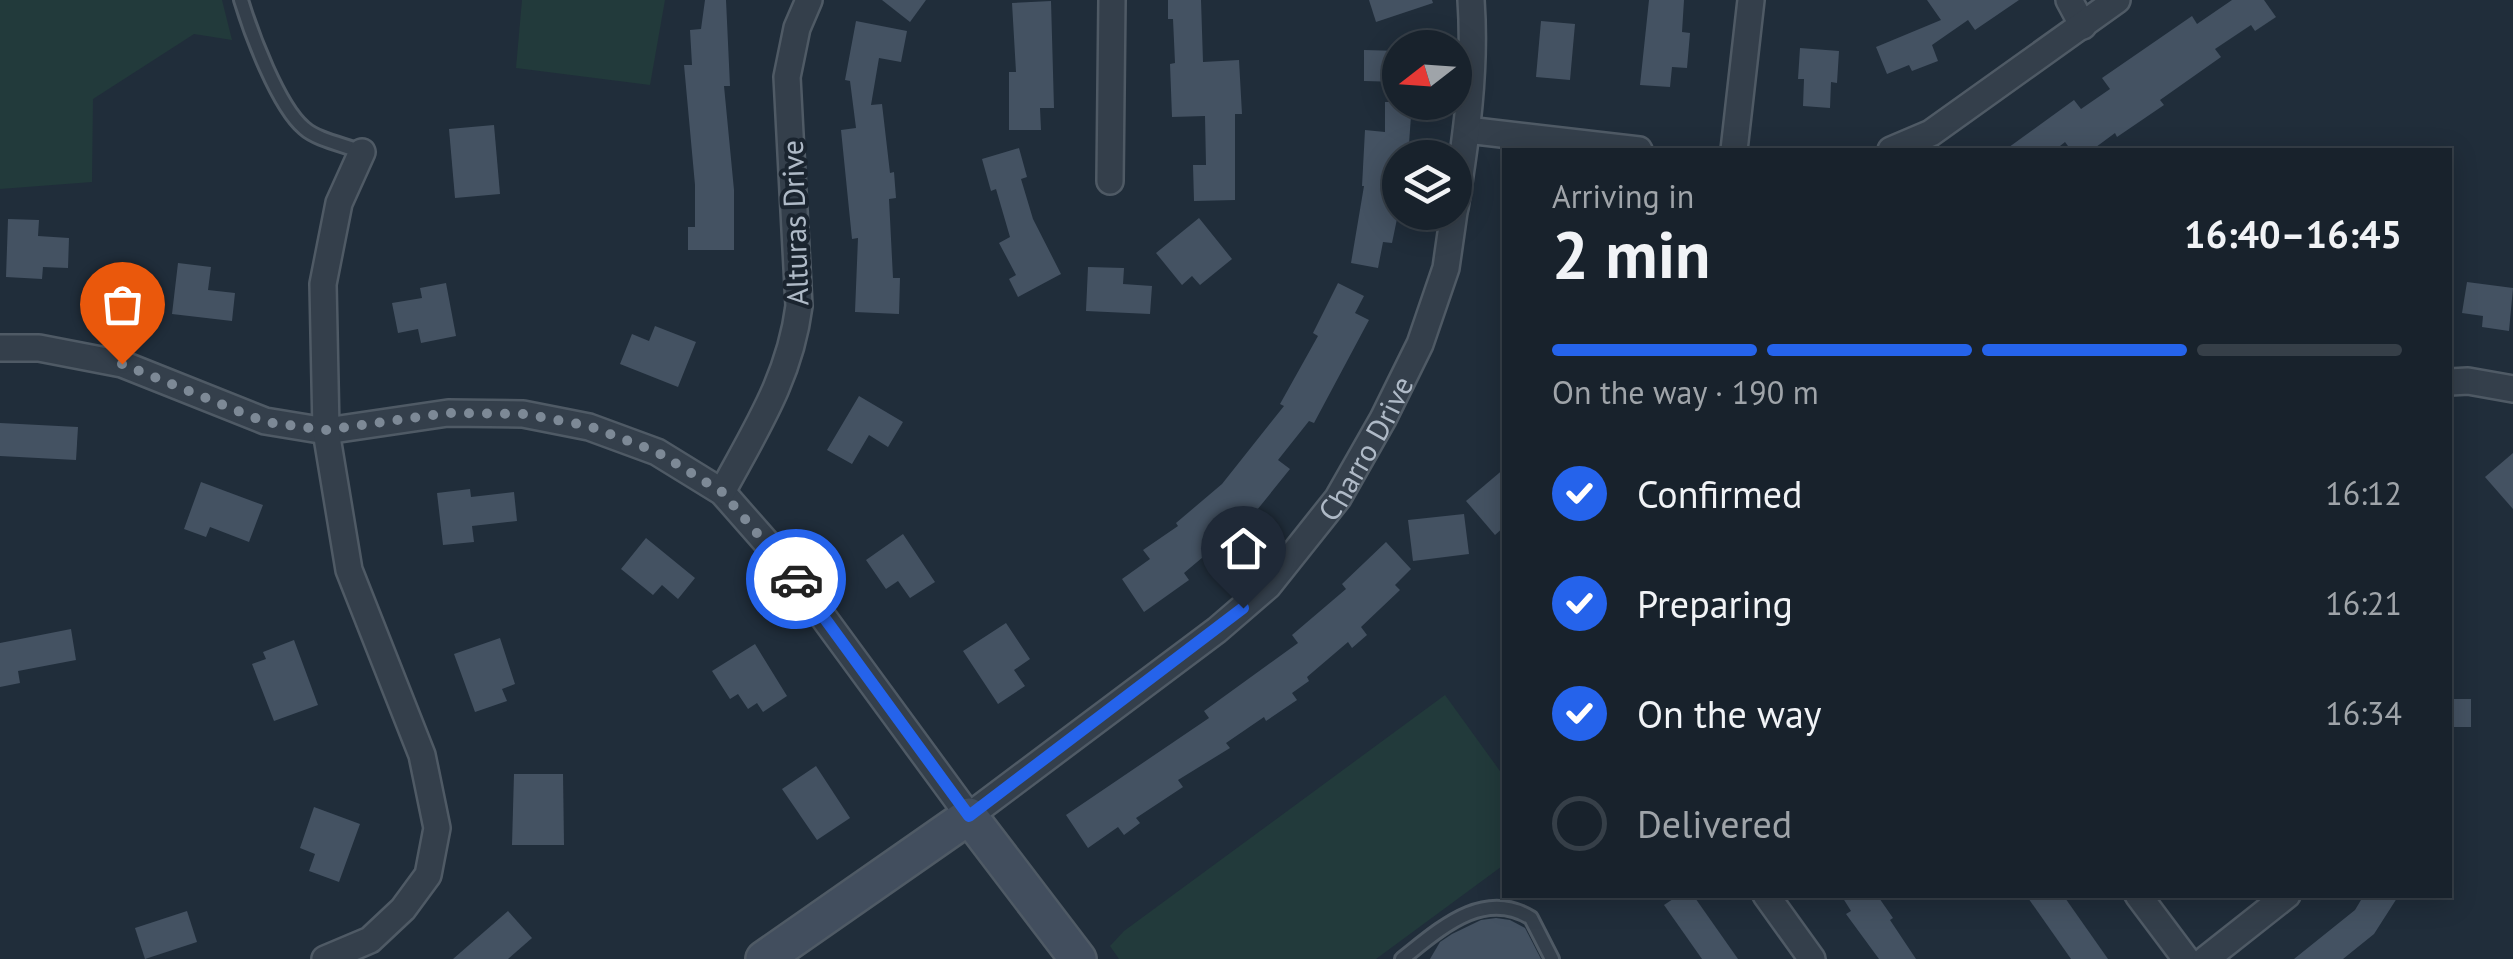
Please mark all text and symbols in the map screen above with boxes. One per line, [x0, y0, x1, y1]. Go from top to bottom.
north arrow [1382, 30, 1472, 120]
map controls [1382, 30, 1472, 230]
street label: Alturas Drive [772, 140, 816, 306]
button: layers [1382, 140, 1472, 230]
text: Arriving in [1552, 175, 1694, 217]
text: 16:40–16:45 [2184, 209, 2402, 258]
text: 2 min [1552, 212, 1711, 296]
pin [80, 262, 165, 365]
icon: bag [95, 277, 150, 332]
street label: Charro Drive [1308, 369, 1421, 528]
text: On the way · 190 m [1552, 371, 1819, 413]
icon: check [1552, 466, 1607, 521]
text: Confirmed [1637, 469, 1803, 518]
text: 16:12 [2325, 472, 2402, 514]
pin [1201, 506, 1286, 609]
icon: home [1216, 521, 1271, 576]
courier [746, 529, 846, 629]
icon: car [769, 552, 824, 607]
icon: check [1552, 576, 1607, 631]
text: Preparing [1637, 579, 1793, 628]
text: 16:21 [2325, 582, 2402, 624]
icon: check [1552, 686, 1607, 741]
text: On the way [1637, 689, 1822, 738]
text: 16:34 [2325, 692, 2402, 734]
text: Delivered [1637, 799, 1792, 848]

